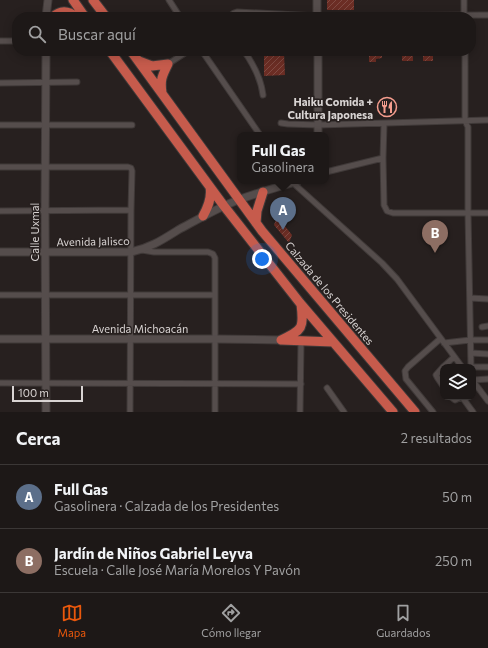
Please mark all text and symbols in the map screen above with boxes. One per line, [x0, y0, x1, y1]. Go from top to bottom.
search box [12, 12, 476, 56]
icon: search [26, 23, 48, 45]
text: Buscar aquí [58, 25, 136, 43]
place label: Haiku Comida + Cultura Japonesa [287, 95, 373, 122]
restaurant icon: Haiku Comida + Cultura Japonesa [376, 96, 398, 118]
popup [237, 132, 329, 184]
text: Full Gas [252, 141, 306, 159]
text: Gasolinera [252, 159, 314, 175]
pin: A [270, 197, 296, 230]
street label: Calle Uxmal [28, 203, 41, 261]
pin: B [422, 220, 448, 253]
street label: Avenida Jalisco [56, 234, 130, 249]
street label: Calzada de los Presidentes [283, 239, 377, 347]
your location [252, 249, 272, 269]
street label: Avenida Michoacán [92, 322, 188, 335]
map controls [440, 364, 476, 400]
button: layers [440, 364, 476, 400]
scale bar [12, 384, 83, 403]
text: 100 m [18, 386, 49, 399]
text: Cerca [16, 428, 61, 449]
text: 2 resultados [401, 430, 472, 446]
text: Full Gas [54, 480, 108, 498]
text: A [24, 489, 34, 505]
text: 50 m [442, 489, 472, 505]
text: Gasolinera · Calzada de los Presidentes [54, 498, 279, 514]
text: Jardín de Niños Gabriel Leyva [54, 544, 253, 562]
text: B [25, 553, 33, 569]
text: 250 m [435, 553, 472, 569]
text: Escuela · Calle José María Morelos Y Pavón [54, 562, 300, 578]
tab: Mapa [58, 602, 86, 639]
tab: Cómo llegar [201, 602, 261, 639]
tab: Guardados [376, 602, 430, 639]

